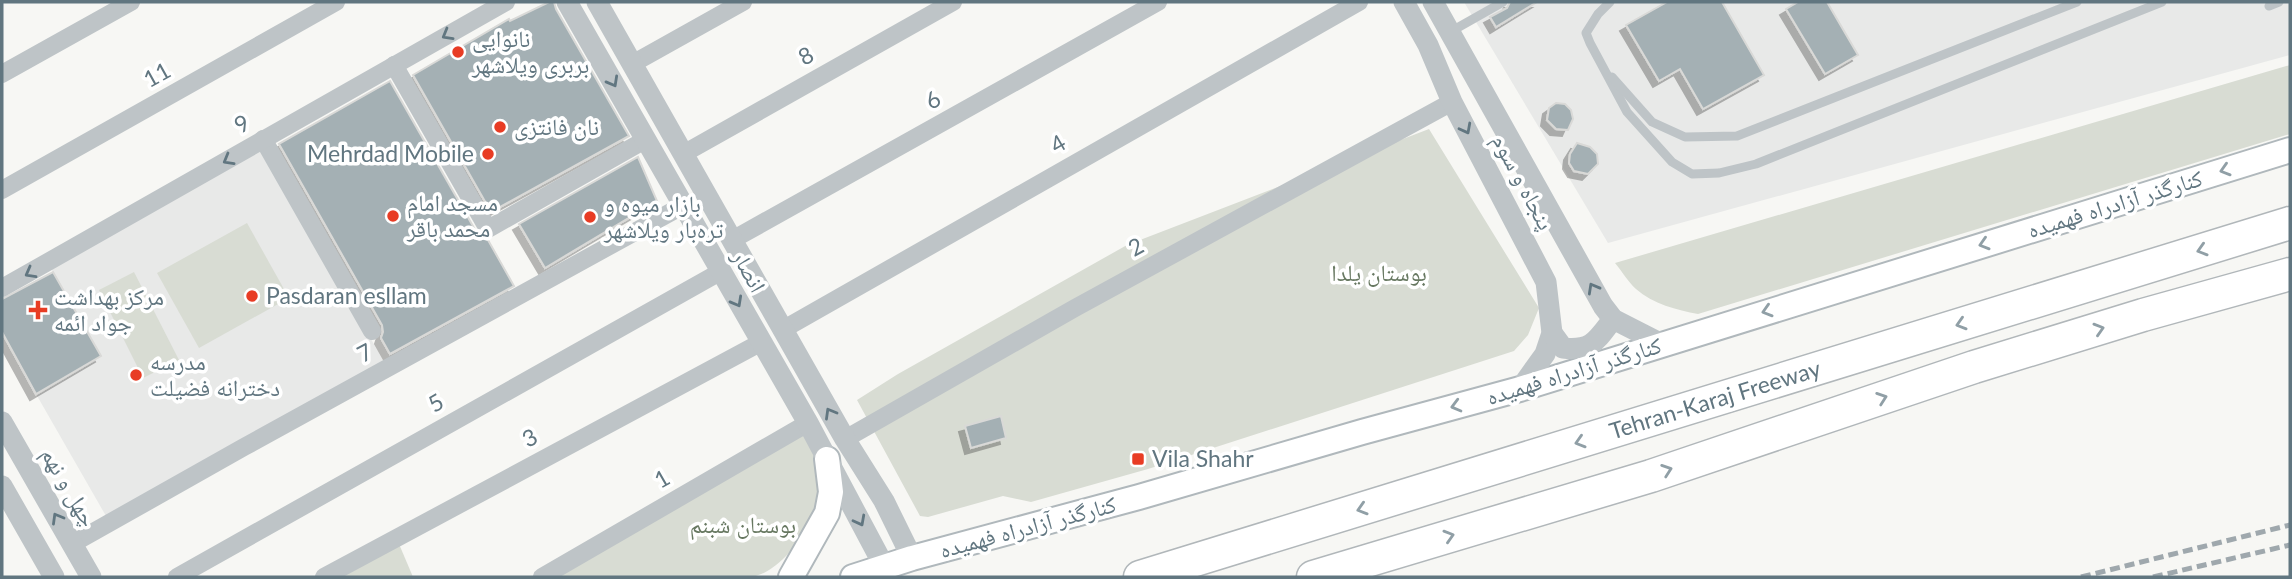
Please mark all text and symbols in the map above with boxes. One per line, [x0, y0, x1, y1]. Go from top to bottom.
place label: نانوایی بربری ویلاشهر [471, 24, 589, 79]
one-way arrow [441, 27, 454, 40]
street label: 8 [793, 40, 818, 71]
marker: نانوایی بربری ویلاشهر [450, 44, 466, 60]
street label: 11 [138, 55, 175, 93]
one-way arrow [605, 75, 618, 88]
street label: 6 [920, 84, 945, 115]
street label: 9 [229, 108, 254, 139]
place label: نان فانتزی [514, 112, 599, 141]
marker: نان فانتزی [492, 119, 508, 135]
one-way arrow [1458, 122, 1471, 134]
street label: 4 [1045, 128, 1070, 159]
street label: پنجاه و سوم [1484, 129, 1561, 236]
place label: Mehrdad Mobile [307, 139, 474, 167]
marker: Mehrdad Mobile [480, 146, 496, 162]
one-way arrow [222, 152, 235, 165]
one-way arrow [2219, 161, 2231, 176]
street label: کنارگذر آزادراه فهمیده [2024, 163, 2206, 243]
place label: مسجد امام محمد باقر [406, 188, 498, 243]
place label: بازار میوه و تره‌بار ویلاشهر [603, 189, 724, 244]
marker: مسجد امام محمد باقر [385, 208, 401, 224]
marker: بازار میوه و تره‌بار ویلاشهر [582, 209, 598, 225]
street label: 2 [1123, 231, 1148, 262]
one-way arrow [1978, 235, 1990, 250]
one-way arrow [2196, 242, 2208, 256]
street label: انصار [726, 243, 773, 297]
park label: بوستان یلدا [1331, 258, 1427, 287]
one-way arrow [25, 264, 37, 278]
place label: Pasdaran esllam [266, 281, 427, 309]
place label: مرکز بهداشت جواد ائمه [54, 282, 164, 336]
one-way arrow [1588, 283, 1601, 295]
marker: Pasdaran esllam [244, 288, 260, 304]
one-way arrow [729, 295, 742, 307]
marker: مرکز بهداشت جواد ائمه [28, 300, 48, 320]
one-way arrow [1761, 302, 1773, 317]
one-way arrow [1955, 316, 1967, 331]
one-way arrow [2093, 322, 2105, 337]
street label: کنارگذر آزادراه فهمیده [1483, 330, 1665, 410]
street label: 7 [352, 337, 377, 368]
place label: مدرسه دخترانه فضیلت [150, 347, 280, 401]
street label: Tehran-Karaj Freeway [1606, 354, 1824, 445]
marker: مدرسه دخترانه فضیلت [128, 367, 144, 383]
street label: 5 [423, 387, 448, 418]
one-way arrow [1876, 392, 1888, 406]
one-way arrow [1450, 398, 1462, 412]
one-way arrow [825, 408, 838, 421]
street label: 3 [517, 422, 542, 453]
one-way arrow [1574, 434, 1586, 448]
street label: چهل و نهم [33, 442, 104, 533]
place label: Vila Shahr [1152, 444, 1254, 472]
marker: Vila Shahr [1130, 451, 1146, 467]
street label: 1 [649, 463, 674, 494]
one-way arrow [1660, 464, 1672, 478]
street label: کنارگذر آزادراه فهمیده [936, 489, 1120, 563]
one-way arrow [1356, 501, 1369, 515]
park label: بوستان شبنم [690, 510, 796, 541]
one-way arrow [52, 513, 65, 525]
one-way arrow [852, 514, 866, 527]
one-way arrow [1443, 530, 1455, 545]

